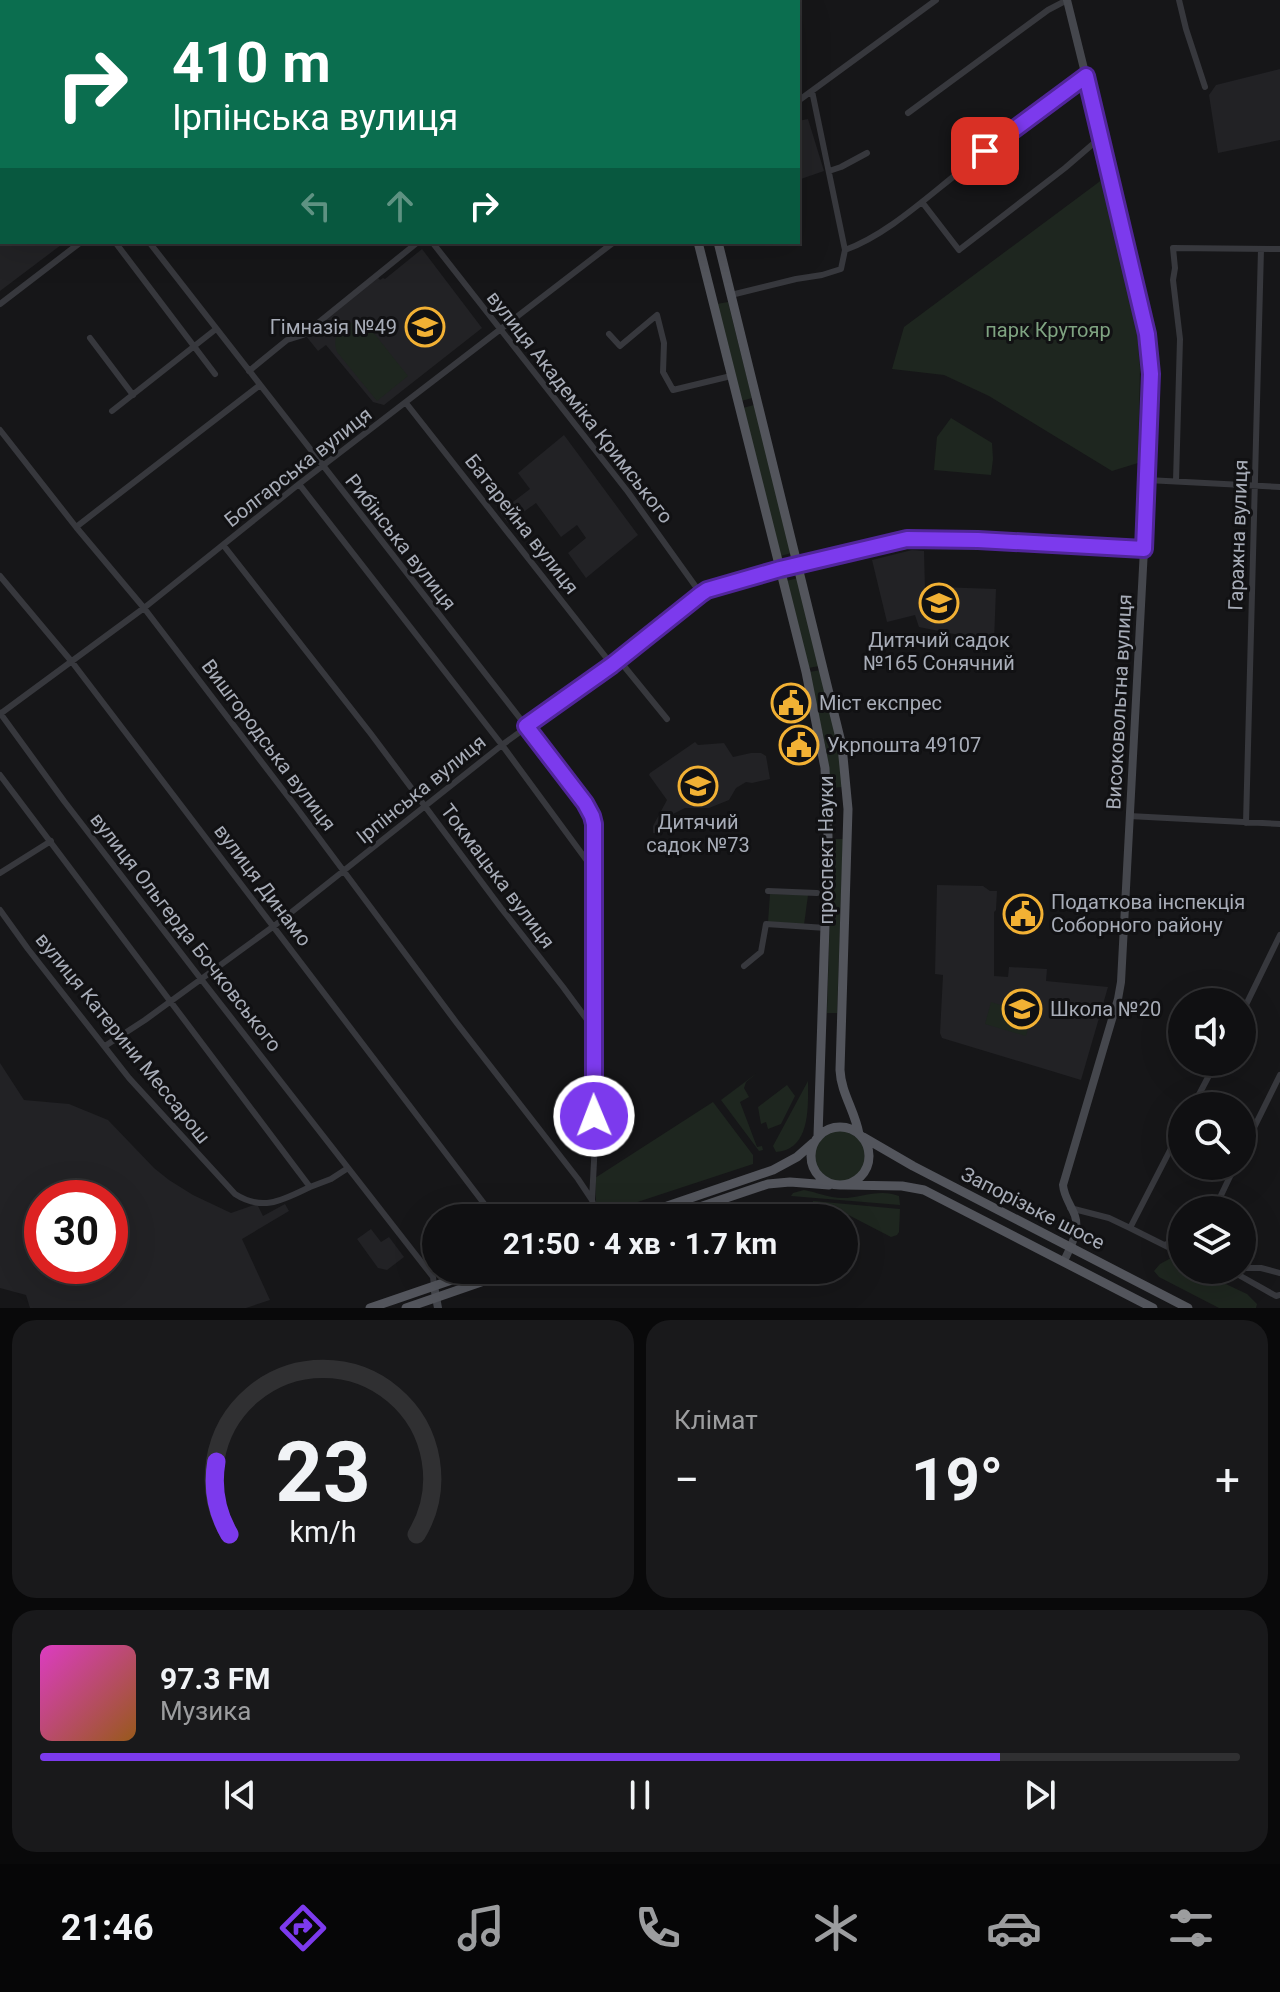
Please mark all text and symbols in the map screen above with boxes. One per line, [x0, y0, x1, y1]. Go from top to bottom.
text: 410 m [172, 30, 331, 96]
icon: right [40, 32, 144, 136]
text: Ірпінська вулиця [172, 97, 458, 139]
pin [951, 117, 1019, 185]
icon: arrive [963, 129, 1007, 173]
icon: left [294, 184, 338, 228]
icon: ahead [378, 184, 422, 228]
icon: right [462, 184, 506, 228]
street label: вулиця Академіка Кримського [482, 286, 678, 528]
school or university icon: Гімназія №49 [404, 306, 446, 348]
place label: Гімназія №49 [270, 315, 397, 339]
park label: парк Крутояр [985, 318, 1111, 342]
street label: Болгарська вулиця [220, 402, 376, 532]
street label: Батарейна вулиця [460, 449, 584, 599]
street label: Гаражна вулиця [1223, 459, 1253, 611]
street label: Рибінська вулиця [340, 469, 462, 615]
school or university icon: Дитячий садок №165 Сонячний [918, 582, 960, 624]
street label: Високовольтна вулиця [1101, 594, 1137, 810]
place label: Дитячий садок №165 Сонячний [863, 628, 1015, 675]
street label: Вишгородська вулиця [197, 655, 341, 835]
public building icon: Міст експрес [770, 682, 812, 724]
place label: Міст експрес [819, 691, 942, 715]
public building icon: Укрпошта 49107 [778, 724, 820, 766]
street label: Ірпінська вулиця [352, 730, 490, 848]
place label: Укрпошта 49107 [827, 733, 981, 757]
school or university icon: Дитячий садок №73 [677, 765, 719, 807]
street label: проспект Науки [814, 775, 838, 925]
street label: Токмацька вулиця [436, 799, 560, 953]
street label: вулиця Ольгерда Бочковського [85, 808, 287, 1056]
place label: Дитячий садок №73 [646, 810, 750, 857]
street label: вулиця Динамо [209, 819, 317, 951]
place label: Податкова інспекція Соборного району [1051, 890, 1245, 937]
public building icon: Податкова інспекція Соборного району [1002, 893, 1044, 935]
street label: вулиця Катерини Мессарош [31, 928, 215, 1148]
school or university icon: Школа №20 [1001, 988, 1043, 1030]
map controls [1168, 988, 1256, 1284]
button: sound [1168, 988, 1256, 1076]
place label: Школа №20 [1050, 997, 1161, 1021]
position arrow [552, 1074, 636, 1158]
button: search [1168, 1092, 1256, 1180]
street label: Запорізьке шосе [957, 1162, 1109, 1254]
speed limit sign: 30 [24, 1180, 128, 1284]
button: layers [1168, 1196, 1256, 1284]
text: 21:50 · 4 хв · 1.7 km [503, 1226, 777, 1261]
text: Клімат [674, 1405, 758, 1435]
text: 23 [275, 1424, 371, 1521]
text: 19° [911, 1444, 1003, 1515]
text: − [674, 1454, 699, 1506]
text: + [1215, 1454, 1240, 1506]
text: km/h [289, 1515, 357, 1549]
text: 97.3 FM [160, 1661, 271, 1696]
text: Музика [160, 1696, 251, 1726]
icon: previous [218, 1773, 262, 1817]
icon: pause [618, 1773, 662, 1817]
icon: next [1018, 1773, 1062, 1817]
icon: directions [275, 1900, 331, 1956]
icon: music [453, 1900, 509, 1956]
icon: phone [630, 1900, 686, 1956]
icon: climate [808, 1900, 864, 1956]
icon: car [986, 1900, 1042, 1956]
icon: filters [1163, 1900, 1219, 1956]
text: 21:46 [61, 1907, 154, 1949]

